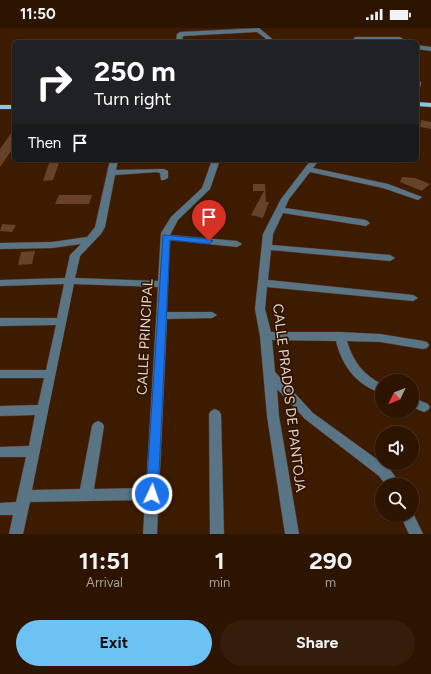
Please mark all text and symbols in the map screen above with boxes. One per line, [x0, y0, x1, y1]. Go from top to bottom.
text: 11:50 [20, 5, 56, 23]
text: 250 m [94, 54, 176, 88]
icon: right [28, 56, 80, 108]
text: Turn right [94, 88, 171, 110]
icon: arrive [69, 132, 91, 154]
text: Then [28, 134, 61, 152]
pin [192, 200, 226, 241]
icon: arrive [198, 206, 220, 228]
street label: CALLE PRINCIPAL [133, 278, 157, 395]
street label: CALLE PRADOS DE PANTOJA [269, 303, 309, 494]
north arrow [375, 374, 419, 418]
map controls [375, 374, 419, 522]
button: sound [375, 426, 419, 470]
position arrow [131, 473, 173, 515]
button: search [375, 478, 419, 522]
text: 11:51 [79, 546, 130, 575]
text: 1 [215, 546, 225, 575]
text: 290 [309, 546, 352, 575]
text: Arrival [86, 575, 123, 590]
text: min [209, 575, 230, 590]
text: m [325, 575, 336, 590]
button: Exit [16, 620, 212, 666]
button: Share [220, 620, 415, 666]

